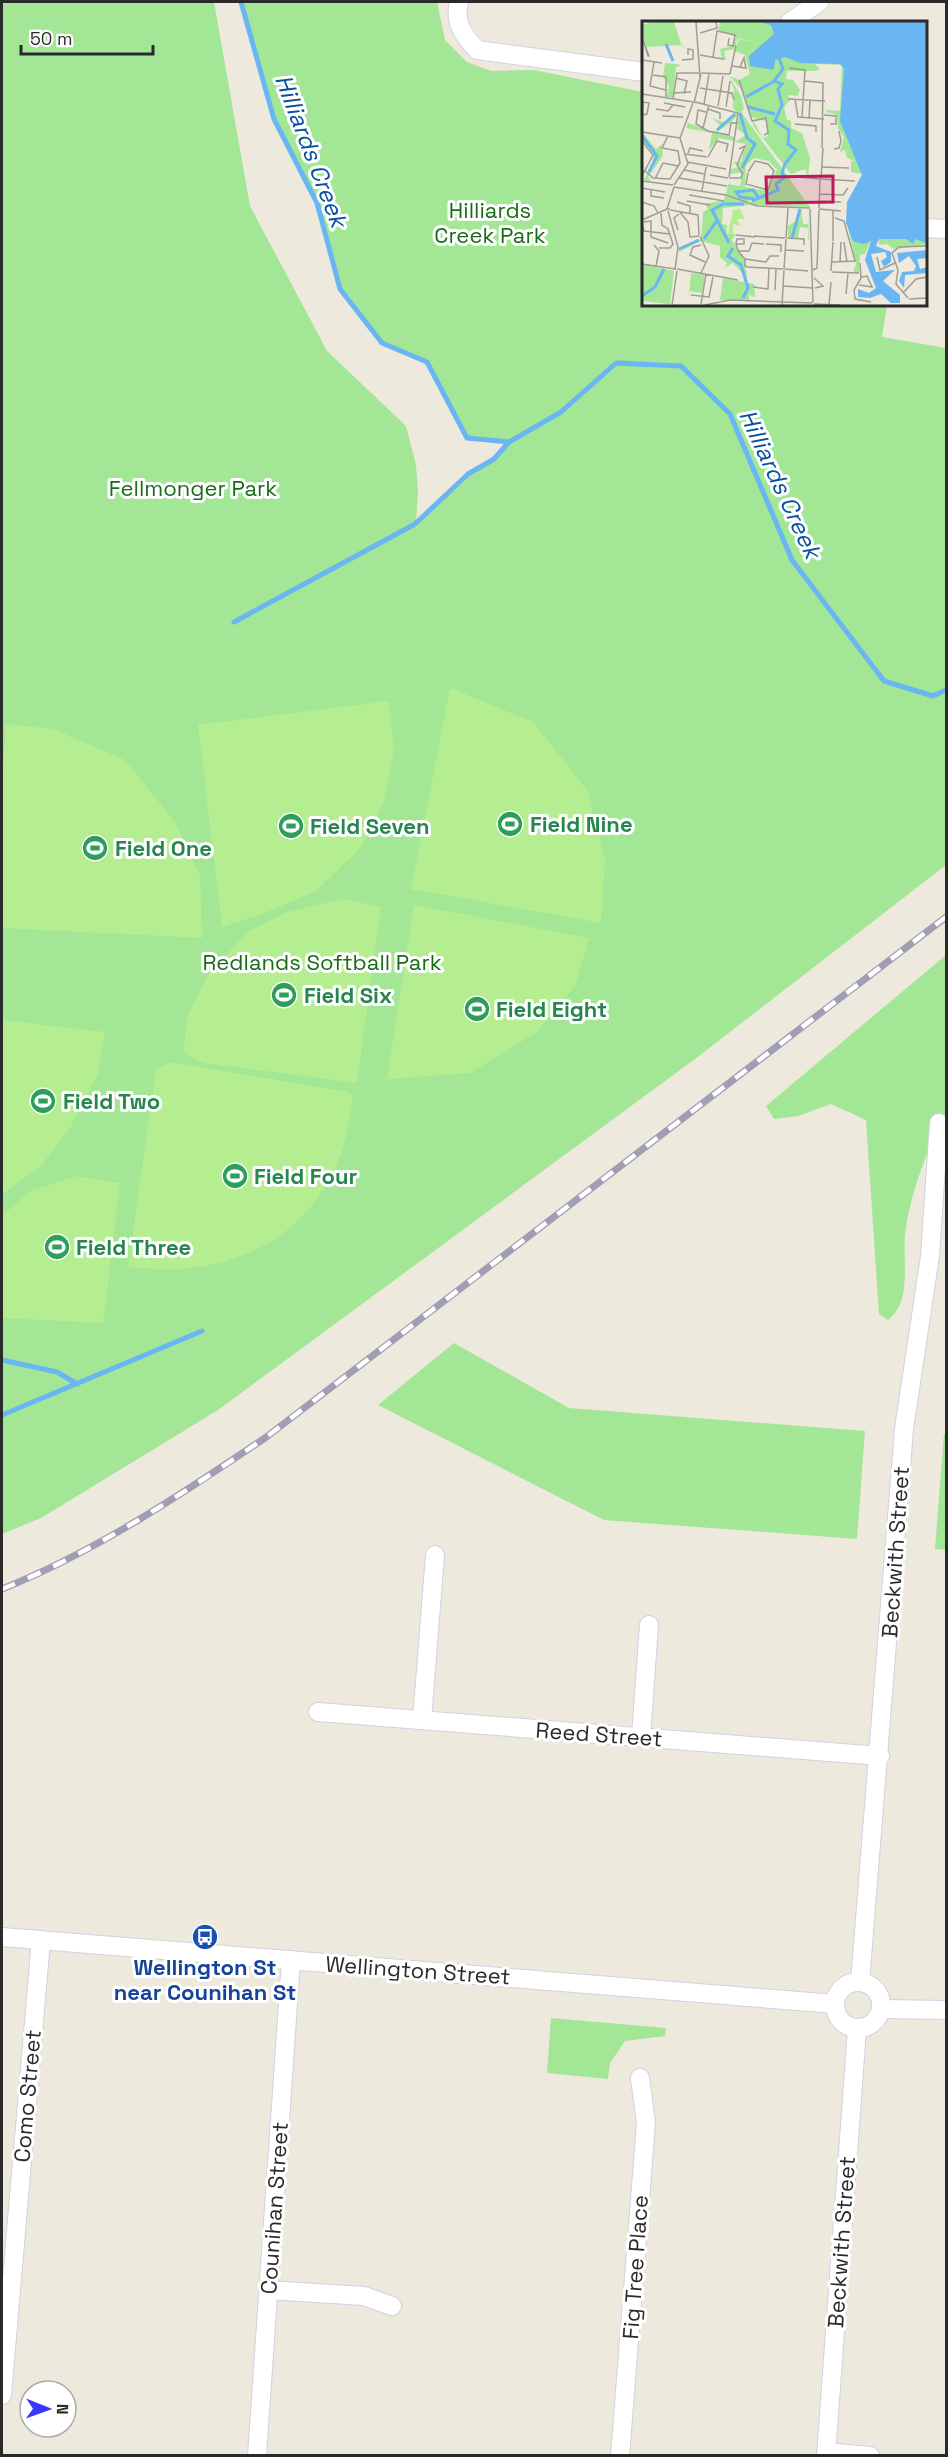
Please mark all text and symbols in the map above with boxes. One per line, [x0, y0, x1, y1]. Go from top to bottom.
scale bar [21, 18, 153, 56]
inset map [642, 21, 927, 306]
text: 50 m [30, 27, 72, 50]
water label: Hilliards Creek [268, 70, 356, 235]
park label: Hilliards Creek Park [434, 196, 546, 249]
water label: Hilliards Creek [732, 404, 830, 566]
park label: Fellmonger Park [109, 474, 277, 502]
sports icon: Field Nine [495, 809, 525, 839]
place label: Field Nine [530, 810, 633, 838]
sports icon: Field Seven [276, 811, 306, 841]
place label: Field Seven [310, 812, 429, 840]
sports icon: Field One [80, 833, 110, 863]
place label: Field One [115, 834, 212, 862]
park label: Redlands Softball Park [202, 948, 442, 976]
sports icon: Field Six [269, 980, 299, 1010]
place label: Field Six [304, 981, 392, 1009]
sports icon: Field Eight [462, 994, 492, 1024]
place label: Field Eight [496, 995, 607, 1023]
sports icon: Field Two [28, 1086, 58, 1116]
place label: Field Two [63, 1087, 160, 1115]
sports icon: Field Four [220, 1161, 250, 1191]
place label: Field Four [254, 1162, 357, 1190]
sports icon: Field Three [42, 1232, 72, 1262]
place label: Field Three [76, 1233, 191, 1261]
street label: Beckwith Street [875, 1465, 915, 1639]
street label: Reed Street [535, 1716, 663, 1752]
bus stop icon: Wellington St near Counihan St [190, 1922, 220, 1952]
street label: Wellington Street [325, 1950, 511, 1990]
place label: Wellington St near Counihan St [114, 1953, 296, 2006]
street label: Como Street [7, 2028, 47, 2164]
street label: Counihan Street [254, 2121, 294, 2295]
street label: Beckwith Street [821, 2155, 861, 2329]
street label: Fig Tree Place [616, 2194, 654, 2340]
north arrow [18, 2379, 78, 2439]
text: N [52, 2404, 73, 2415]

